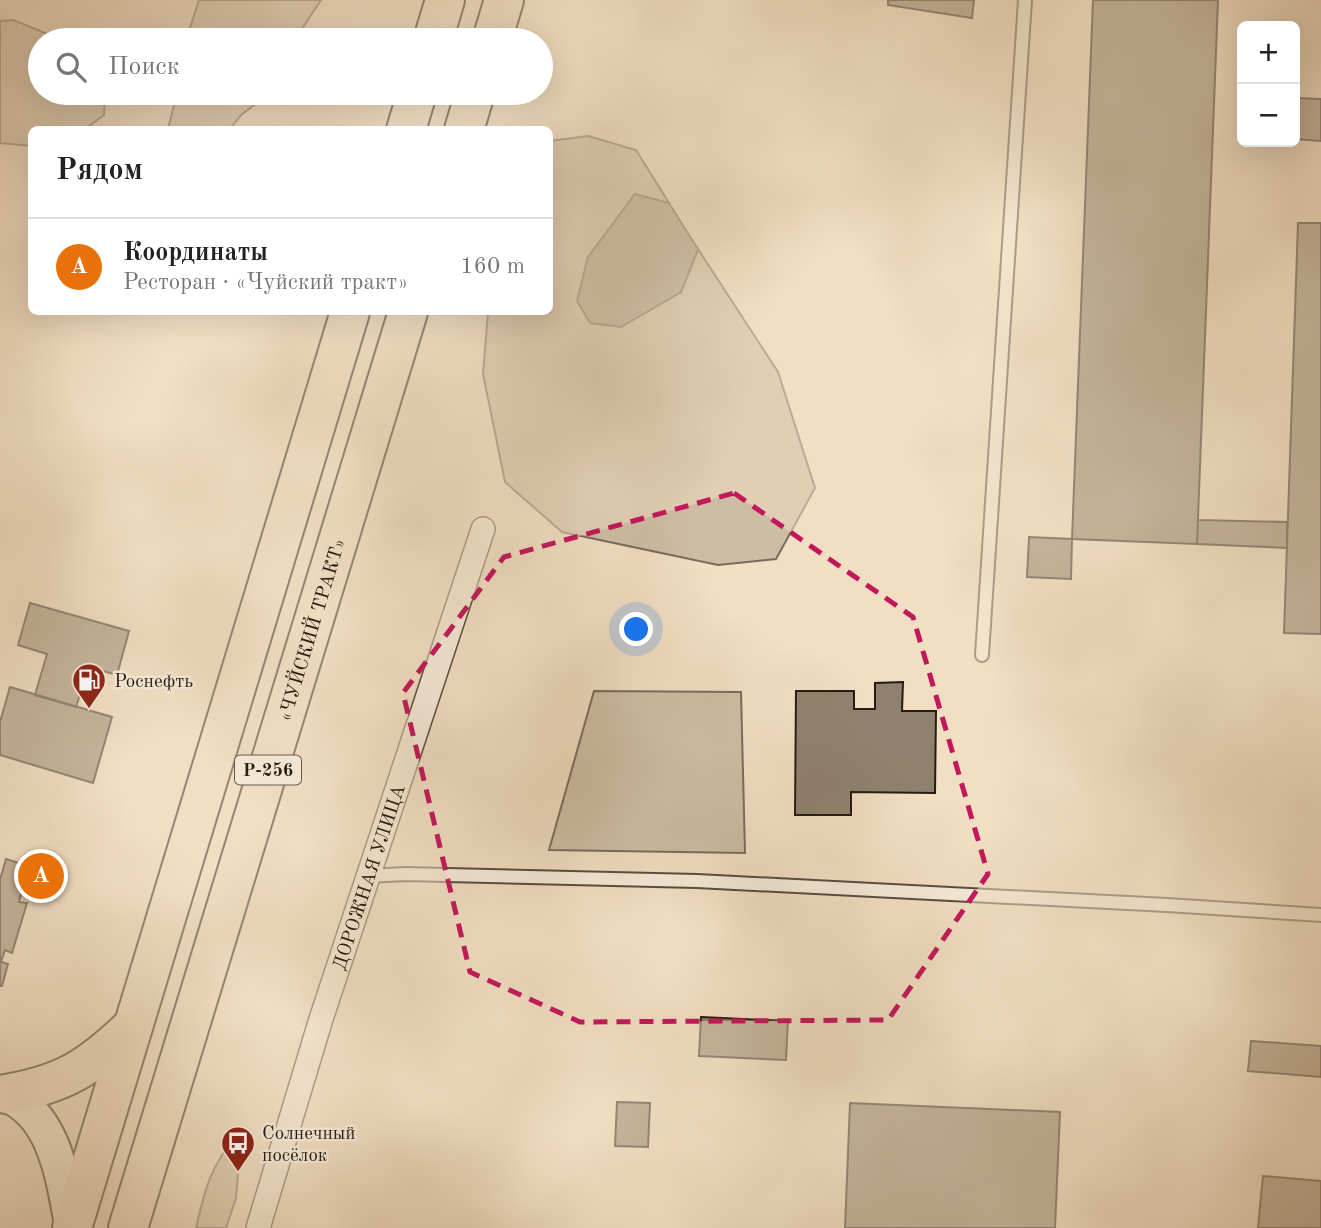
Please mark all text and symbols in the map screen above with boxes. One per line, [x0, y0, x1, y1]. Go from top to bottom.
map controls [1237, 21, 1300, 147]
button: + [1237, 21, 1300, 84]
search box [28, 28, 553, 105]
icon: search [52, 48, 90, 86]
text: Поиск [108, 54, 180, 80]
button: − [1237, 84, 1300, 147]
text: Рядом [56, 156, 143, 186]
text: Координаты [123, 240, 268, 266]
text: A [70, 255, 88, 278]
text: 160 m [460, 255, 525, 278]
text: Ресторан · «Чуйский тракт» [123, 271, 408, 294]
street label: «ЧУЙСКИЙ ТРАКТ» [277, 537, 350, 724]
your location [619, 612, 653, 646]
fuel station icon: Роснефть [70, 661, 108, 710]
place label: Роснефть [114, 673, 193, 692]
road number: Р-256 [235, 756, 301, 784]
street label: ДОРОЖНАЯ УЛИЦА [331, 782, 410, 973]
pin: A [18, 850, 64, 902]
bus stop icon: Солнечный посёлок [219, 1124, 257, 1173]
place label: Солнечный посёлок [262, 1125, 356, 1166]

